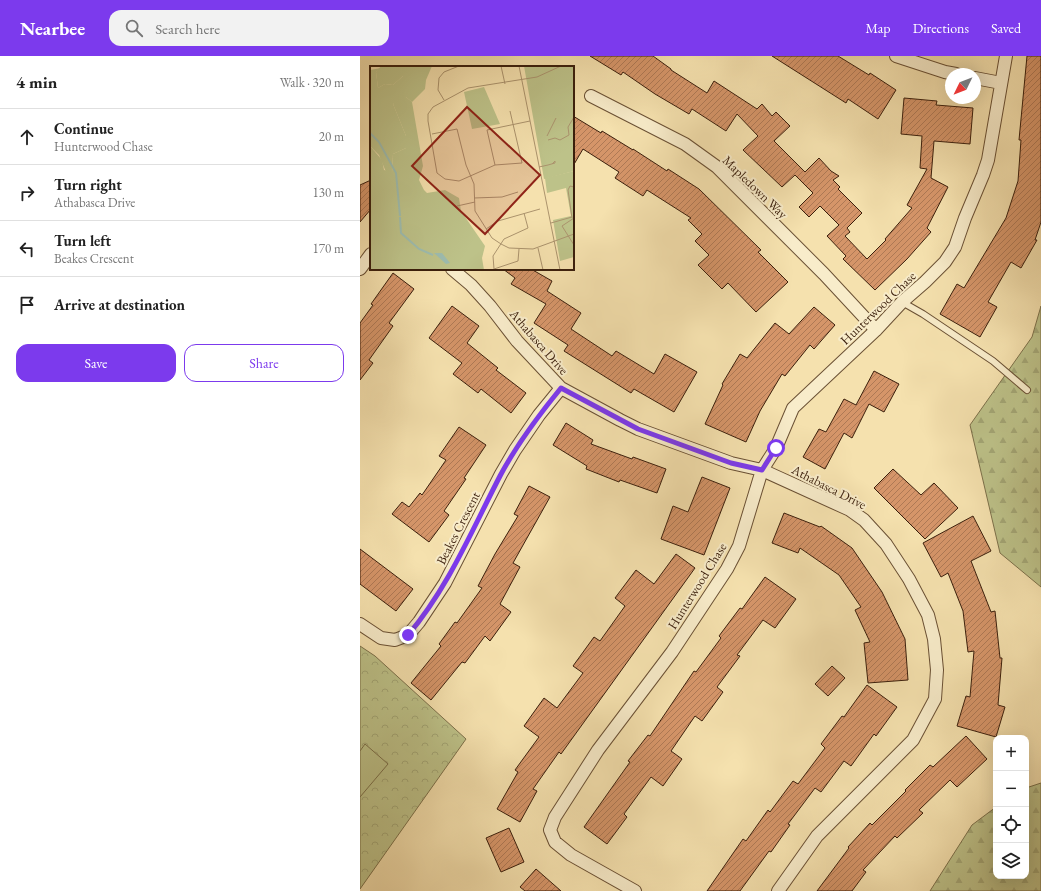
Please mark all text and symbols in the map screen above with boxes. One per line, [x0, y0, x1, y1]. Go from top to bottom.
search box [109, 10, 389, 46]
text: Nearbee [20, 16, 85, 41]
icon: search [123, 17, 145, 39]
text: Search here [155, 19, 220, 38]
text: Map [865, 19, 891, 37]
text: Directions [913, 19, 969, 37]
text: Saved [991, 19, 1021, 37]
inset map [370, 66, 574, 270]
north arrow [945, 68, 981, 104]
text: 4 min [16, 71, 57, 93]
text: Walk · 320 m [280, 74, 344, 91]
text: Continue [54, 119, 114, 138]
icon: ahead [16, 126, 38, 148]
text: 20 m [319, 128, 344, 145]
text: Hunterwood Chase [54, 138, 153, 155]
street label: Mapledown Way [719, 152, 791, 222]
text: Turn right [54, 175, 122, 194]
icon: right [16, 182, 38, 204]
text: 130 m [313, 184, 344, 201]
text: Athabasca Drive [54, 194, 135, 211]
text: Turn left [54, 231, 111, 250]
icon: left [16, 238, 38, 260]
text: 170 m [313, 240, 344, 257]
text: Beakes Crescent [54, 250, 134, 267]
street label: Hunterwood Chase [837, 268, 919, 348]
icon: arrive [16, 294, 38, 316]
text: Arrive at destination [54, 295, 185, 314]
street label: Athabasca Drive [505, 305, 572, 378]
button: Save [16, 344, 176, 382]
button: Share [184, 344, 344, 382]
route start [767, 439, 785, 457]
street label: Athabasca Drive [788, 460, 869, 513]
street label: Beakes Crescent [432, 489, 484, 567]
street label: Hunterwood Chase [664, 540, 730, 632]
route end [399, 626, 417, 644]
map controls [993, 735, 1029, 879]
button: + [993, 735, 1029, 771]
button: − [993, 771, 1029, 807]
button: locate [993, 807, 1029, 843]
button: layers [993, 843, 1029, 879]

